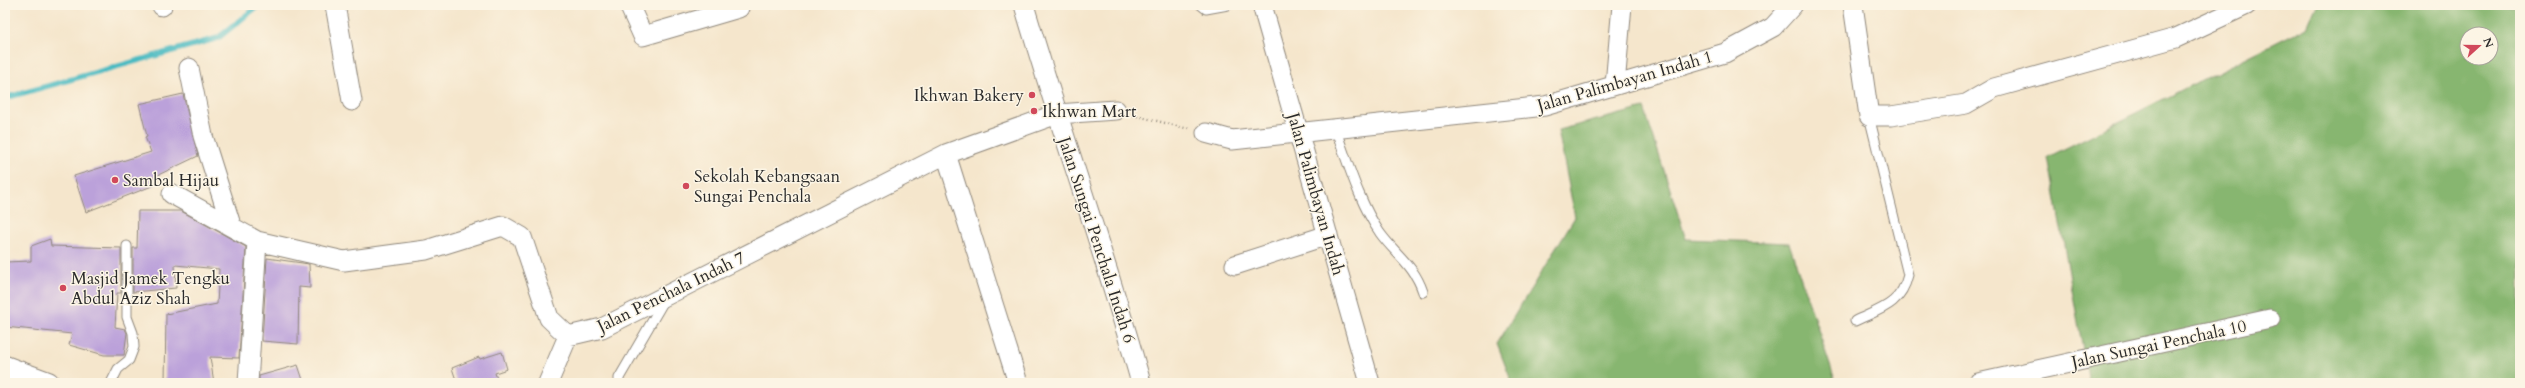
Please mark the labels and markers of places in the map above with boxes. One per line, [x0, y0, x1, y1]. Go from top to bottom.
place label: Ikhwan Bakery [914, 84, 1024, 107]
marker: Ikhwan Bakery [1027, 90, 1037, 100]
place label: Ikhwan Mart [1042, 100, 1137, 123]
marker: Ikhwan Mart [1029, 106, 1039, 116]
place label: Sekolah Kebangsaan Sungai Penchala [694, 165, 840, 208]
place label: Sambal Hijau [123, 169, 219, 192]
marker: Sambal Hijau [110, 175, 120, 185]
marker: Sekolah Kebangsaan Sungai Penchala [681, 181, 691, 191]
place label: Masjid Jamek Tengku Abdul Aziz Shah [71, 267, 230, 310]
marker: Masjid Jamek Tengku Abdul Aziz Shah [58, 283, 68, 293]

